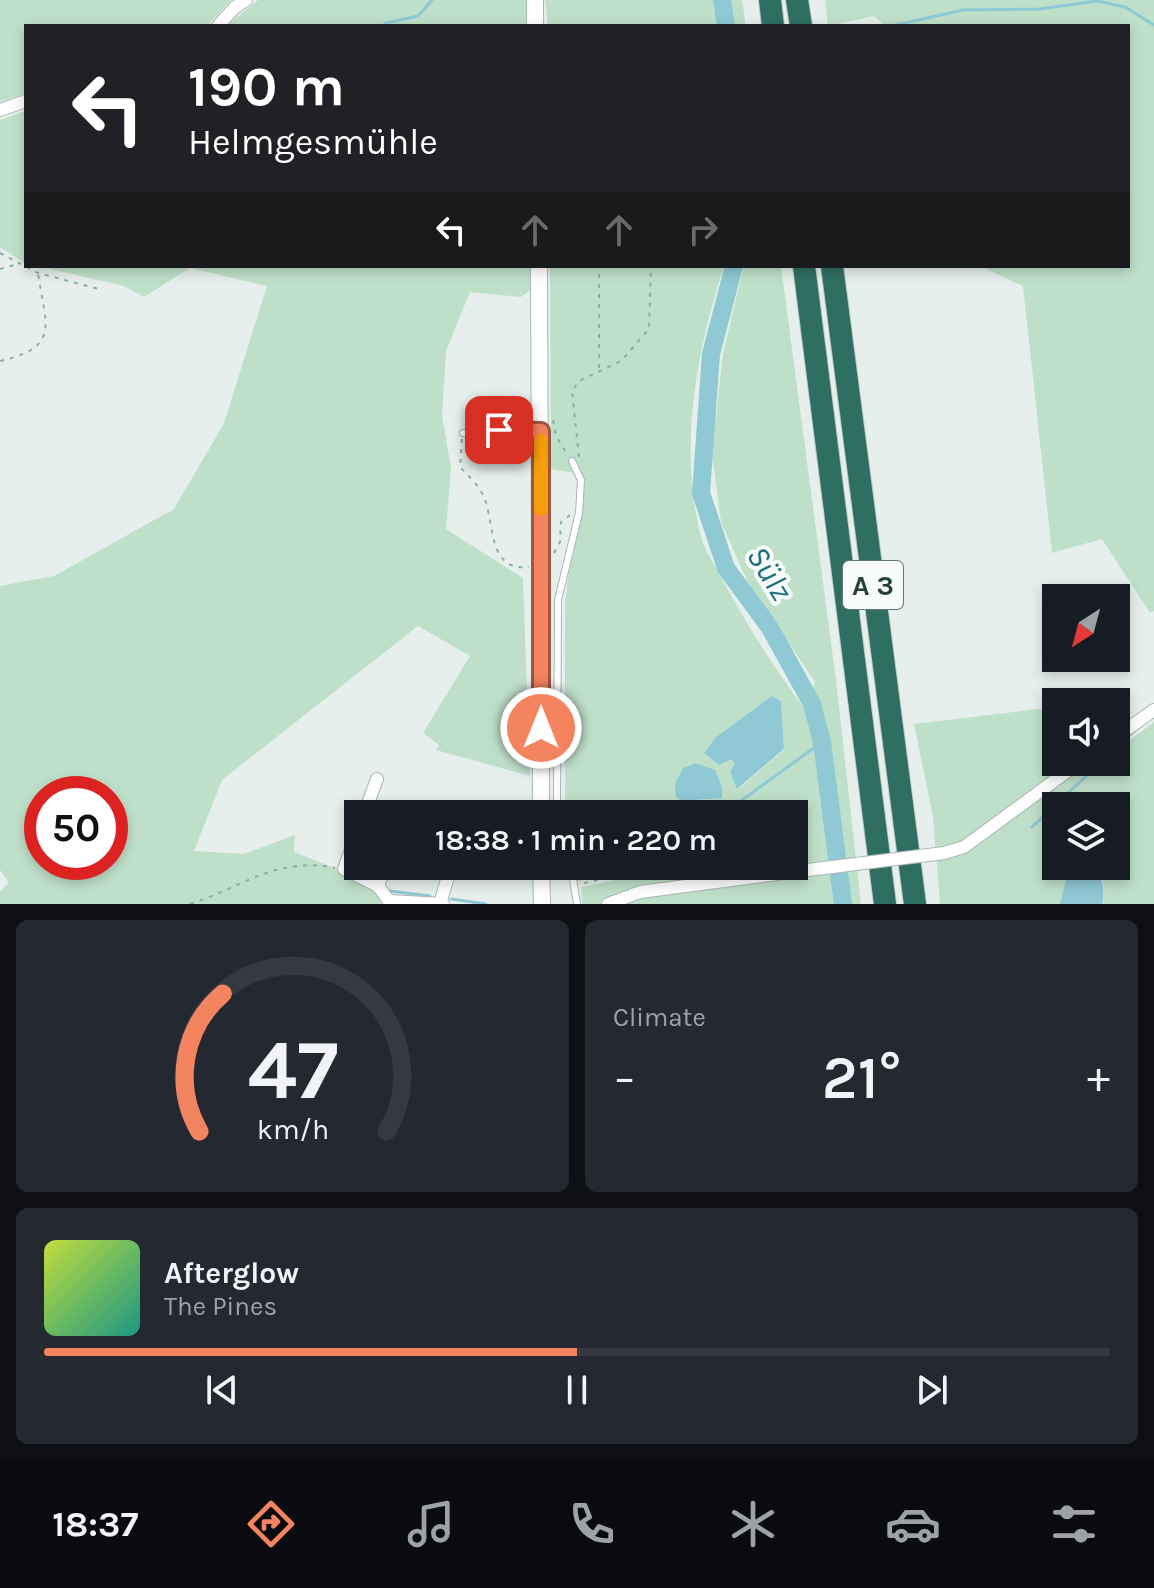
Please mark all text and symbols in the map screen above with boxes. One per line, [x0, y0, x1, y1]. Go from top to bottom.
text: 190 m [188, 54, 345, 119]
icon: left [56, 56, 160, 160]
text: Helmgesmühle [188, 121, 438, 163]
icon: left [429, 208, 473, 252]
icon: ahead [513, 208, 557, 252]
icon: ahead [597, 208, 641, 252]
icon: right [681, 208, 725, 252]
pin [465, 396, 533, 464]
icon: arrive [477, 408, 521, 452]
water label: Sülz [739, 539, 800, 607]
road number: A 3 [843, 561, 903, 609]
north arrow [1042, 584, 1130, 672]
map controls [1042, 584, 1130, 880]
position arrow [499, 686, 583, 770]
button: sound [1042, 688, 1130, 776]
speed limit sign: 50 [24, 776, 128, 880]
button: layers [1042, 792, 1130, 880]
text: 18:38 · 1 min · 220 m [435, 822, 717, 858]
text: Climate [613, 1002, 706, 1033]
text: 47 [247, 1022, 338, 1119]
text: 21° [822, 1043, 901, 1113]
text: − [613, 1052, 636, 1103]
text: + [1087, 1052, 1110, 1103]
text: km/h [256, 1113, 329, 1146]
text: Afterglow [164, 1255, 299, 1291]
text: The Pines [164, 1291, 277, 1322]
icon: previous [200, 1368, 244, 1412]
icon: pause [555, 1368, 599, 1412]
icon: next [910, 1368, 954, 1412]
icon: directions [243, 1496, 299, 1552]
icon: music [403, 1496, 459, 1552]
icon: phone [564, 1496, 620, 1552]
icon: climate [725, 1496, 781, 1552]
icon: car [885, 1496, 941, 1552]
icon: filters [1046, 1496, 1102, 1552]
text: 18:37 [52, 1503, 138, 1545]

